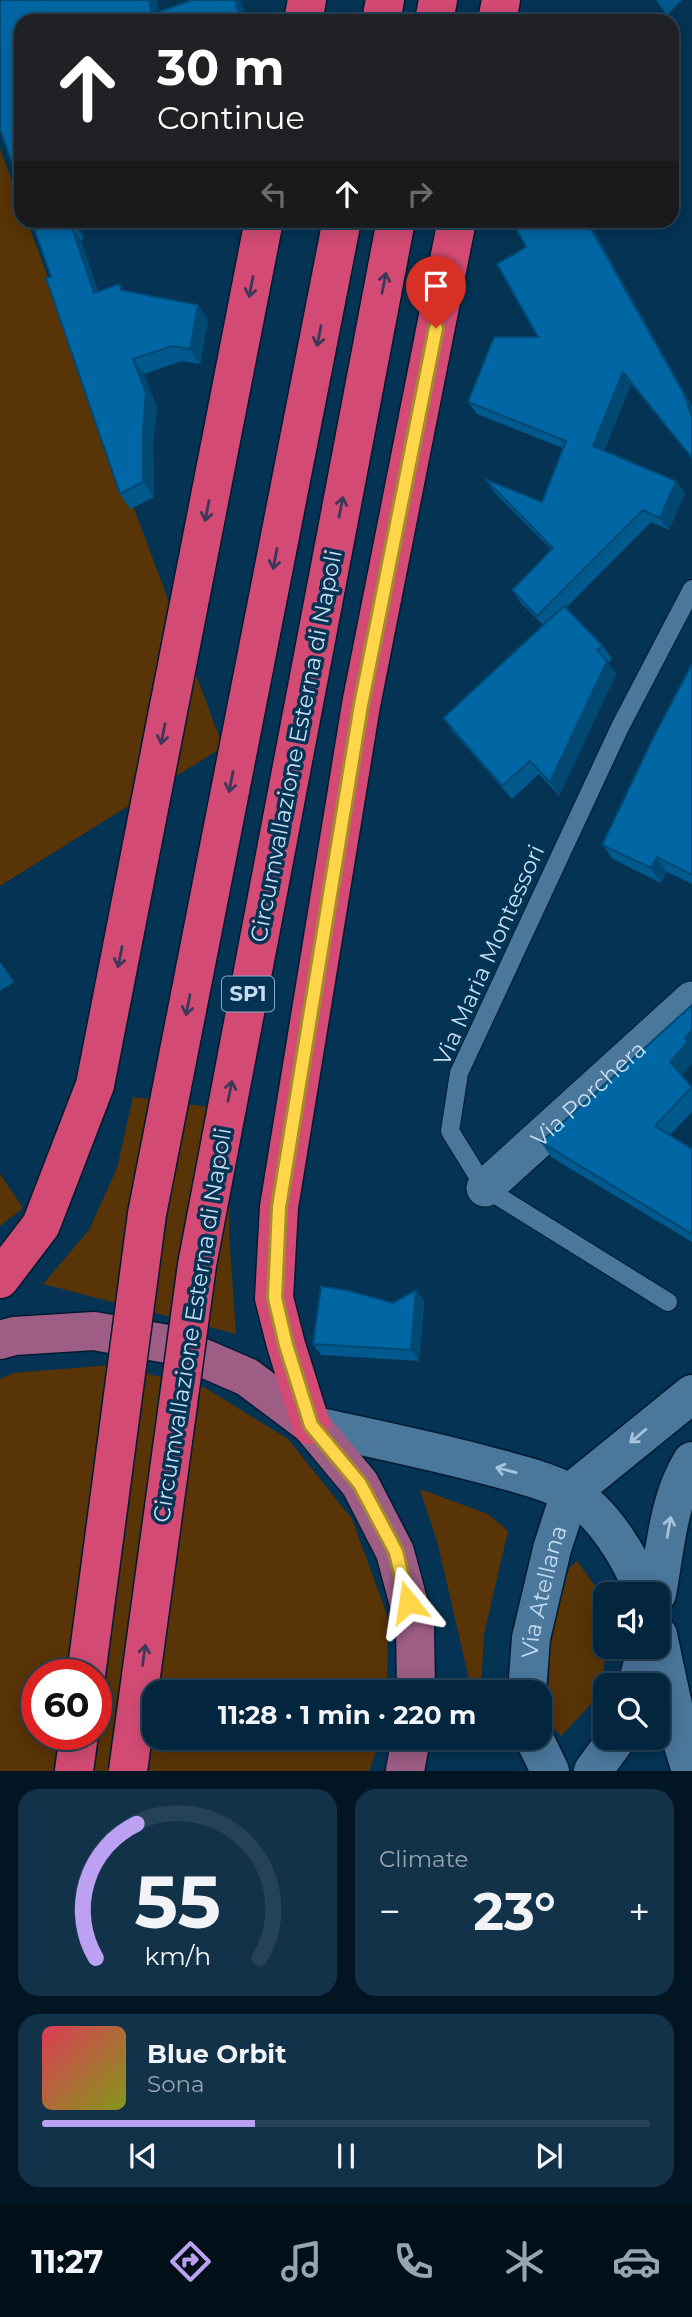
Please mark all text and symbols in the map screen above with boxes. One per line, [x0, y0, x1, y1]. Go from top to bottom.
text: 30 m [157, 38, 285, 97]
icon: ahead [42, 42, 133, 133]
text: Continue [157, 98, 305, 137]
icon: left [255, 175, 293, 213]
icon: ahead [328, 175, 366, 213]
icon: right [401, 175, 439, 213]
pin [406, 256, 466, 328]
icon: arrive [417, 267, 455, 305]
one-way arrow [378, 272, 391, 295]
one-way arrow [243, 276, 257, 298]
one-way arrow [312, 324, 325, 347]
one-way arrow [335, 496, 349, 519]
one-way arrow [200, 499, 213, 522]
street label: Circumvallazione Esterna di Napoli [244, 547, 348, 945]
one-way arrow [268, 547, 282, 570]
one-way arrow [156, 722, 170, 745]
one-way arrow [224, 770, 238, 793]
street label: Via Maria Montessori [428, 840, 550, 1070]
one-way arrow [112, 945, 126, 968]
road number: SP1 [222, 976, 274, 1012]
one-way arrow [180, 993, 194, 1016]
street label: Via Porchera [525, 1035, 652, 1153]
one-way arrow [224, 1080, 237, 1103]
street label: Circumvallazione Esterna di Napoli [147, 1126, 237, 1524]
one-way arrow [630, 1428, 648, 1444]
one-way arrow [496, 1463, 518, 1476]
one-way arrow [663, 1516, 676, 1539]
street label: Via Atellana [516, 1522, 573, 1659]
position arrow [371, 1565, 445, 1639]
map controls [593, 1582, 670, 1750]
button: sound [593, 1582, 670, 1659]
one-way arrow [137, 1644, 150, 1667]
speed limit sign: 60 [21, 1659, 112, 1750]
button: search [593, 1673, 670, 1750]
text: 11:28 · 1 min · 220 m [218, 1699, 476, 1731]
text: Climate [379, 1845, 468, 1873]
text: 55 [134, 1859, 221, 1947]
text: 23° [473, 1880, 556, 1943]
text: − [379, 1888, 401, 1935]
text: + [628, 1888, 650, 1935]
text: km/h [144, 1941, 211, 1971]
text: Blue Orbit [147, 2038, 286, 2070]
text: Sona [147, 2070, 205, 2098]
icon: previous [124, 2137, 162, 2175]
icon: pause [327, 2137, 365, 2175]
icon: next [530, 2137, 568, 2175]
icon: directions [166, 2237, 215, 2286]
icon: music [277, 2237, 326, 2286]
icon: phone [389, 2237, 438, 2286]
icon: climate [500, 2237, 549, 2286]
icon: car [612, 2237, 661, 2286]
text: 11:27 [31, 2242, 103, 2281]

